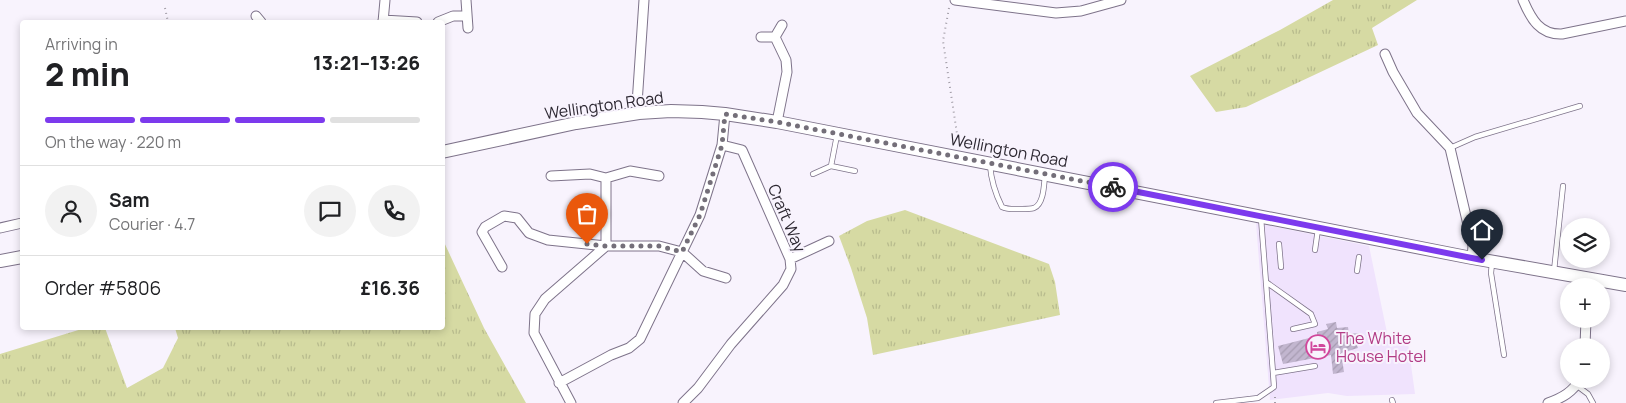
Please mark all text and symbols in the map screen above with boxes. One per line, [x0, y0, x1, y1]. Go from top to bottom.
text: Arriving in [45, 33, 118, 55]
text: 13:21–13:26 [313, 50, 420, 76]
text: 2 min [45, 52, 130, 96]
street label: Wellington Road [543, 86, 665, 124]
street label: Wellington Road [948, 128, 1070, 172]
text: On the way · 220 m [45, 131, 181, 153]
courier [1088, 162, 1138, 212]
icon: bike [1099, 173, 1127, 201]
street label: Craft Way [763, 180, 811, 256]
button: person [45, 185, 97, 237]
button: chat [304, 185, 356, 237]
button: phone [368, 185, 420, 237]
text: Sam [109, 187, 150, 213]
pin [566, 193, 608, 244]
icon: bag [573, 200, 601, 228]
pin [1461, 209, 1503, 260]
text: Courier · 4.7 [109, 213, 195, 235]
icon: home [1468, 216, 1496, 244]
map controls [1560, 218, 1610, 388]
button: layers [1560, 218, 1610, 268]
text: Order #5806 [45, 275, 161, 301]
text: £16.36 [360, 275, 420, 301]
button: + [1560, 278, 1610, 328]
place label: The White House Hotel [1336, 327, 1426, 367]
hotel icon: The White House Hotel [1305, 334, 1331, 360]
button: − [1560, 338, 1610, 388]

